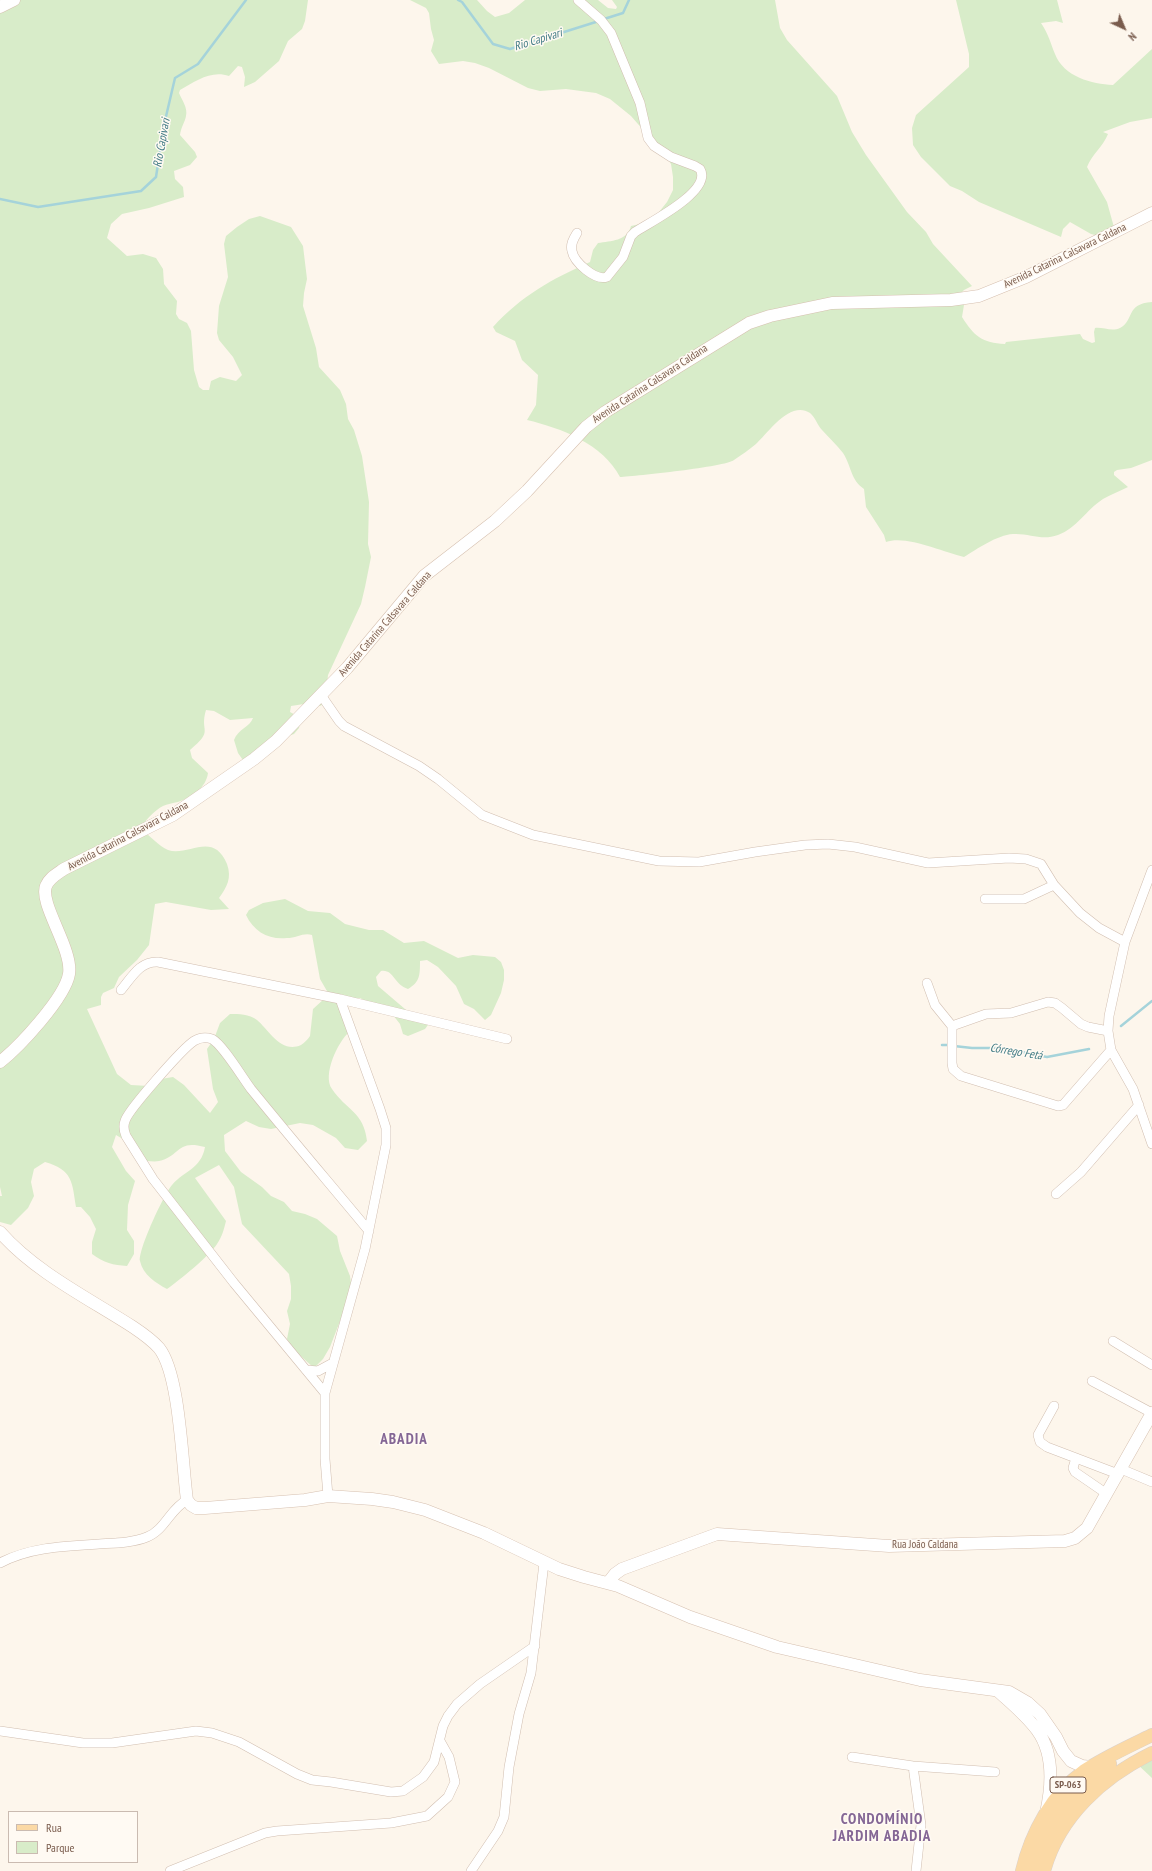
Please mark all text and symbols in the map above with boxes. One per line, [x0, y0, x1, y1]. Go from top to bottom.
north arrow [1104, 8, 1144, 48]
water label: Rio Capivari [512, 26, 564, 54]
text: N [1125, 30, 1139, 44]
water label: Rio Capivari [151, 117, 173, 169]
street label: Avenida Catarina Calsavara Caldana [1002, 221, 1128, 291]
street label: Avenida Catarina Calsavara Caldana [590, 342, 710, 426]
street label: Avenida Catarina Calsavara Caldana [336, 569, 434, 679]
street label: Avenida Catarina Calsavara Caldana [65, 799, 191, 873]
water label: Córrego Fetá [989, 1041, 1043, 1063]
district label: ABADIA [380, 1431, 428, 1449]
street label: Rua João Caldana [892, 1538, 958, 1552]
road number: SP-063 [1050, 1777, 1086, 1793]
legend [8, 1811, 138, 1863]
district label: CONDOMÍNIO JARDIM ABADIA [833, 1811, 931, 1846]
text: Rua [46, 1820, 62, 1835]
text: Parque [46, 1840, 75, 1855]

